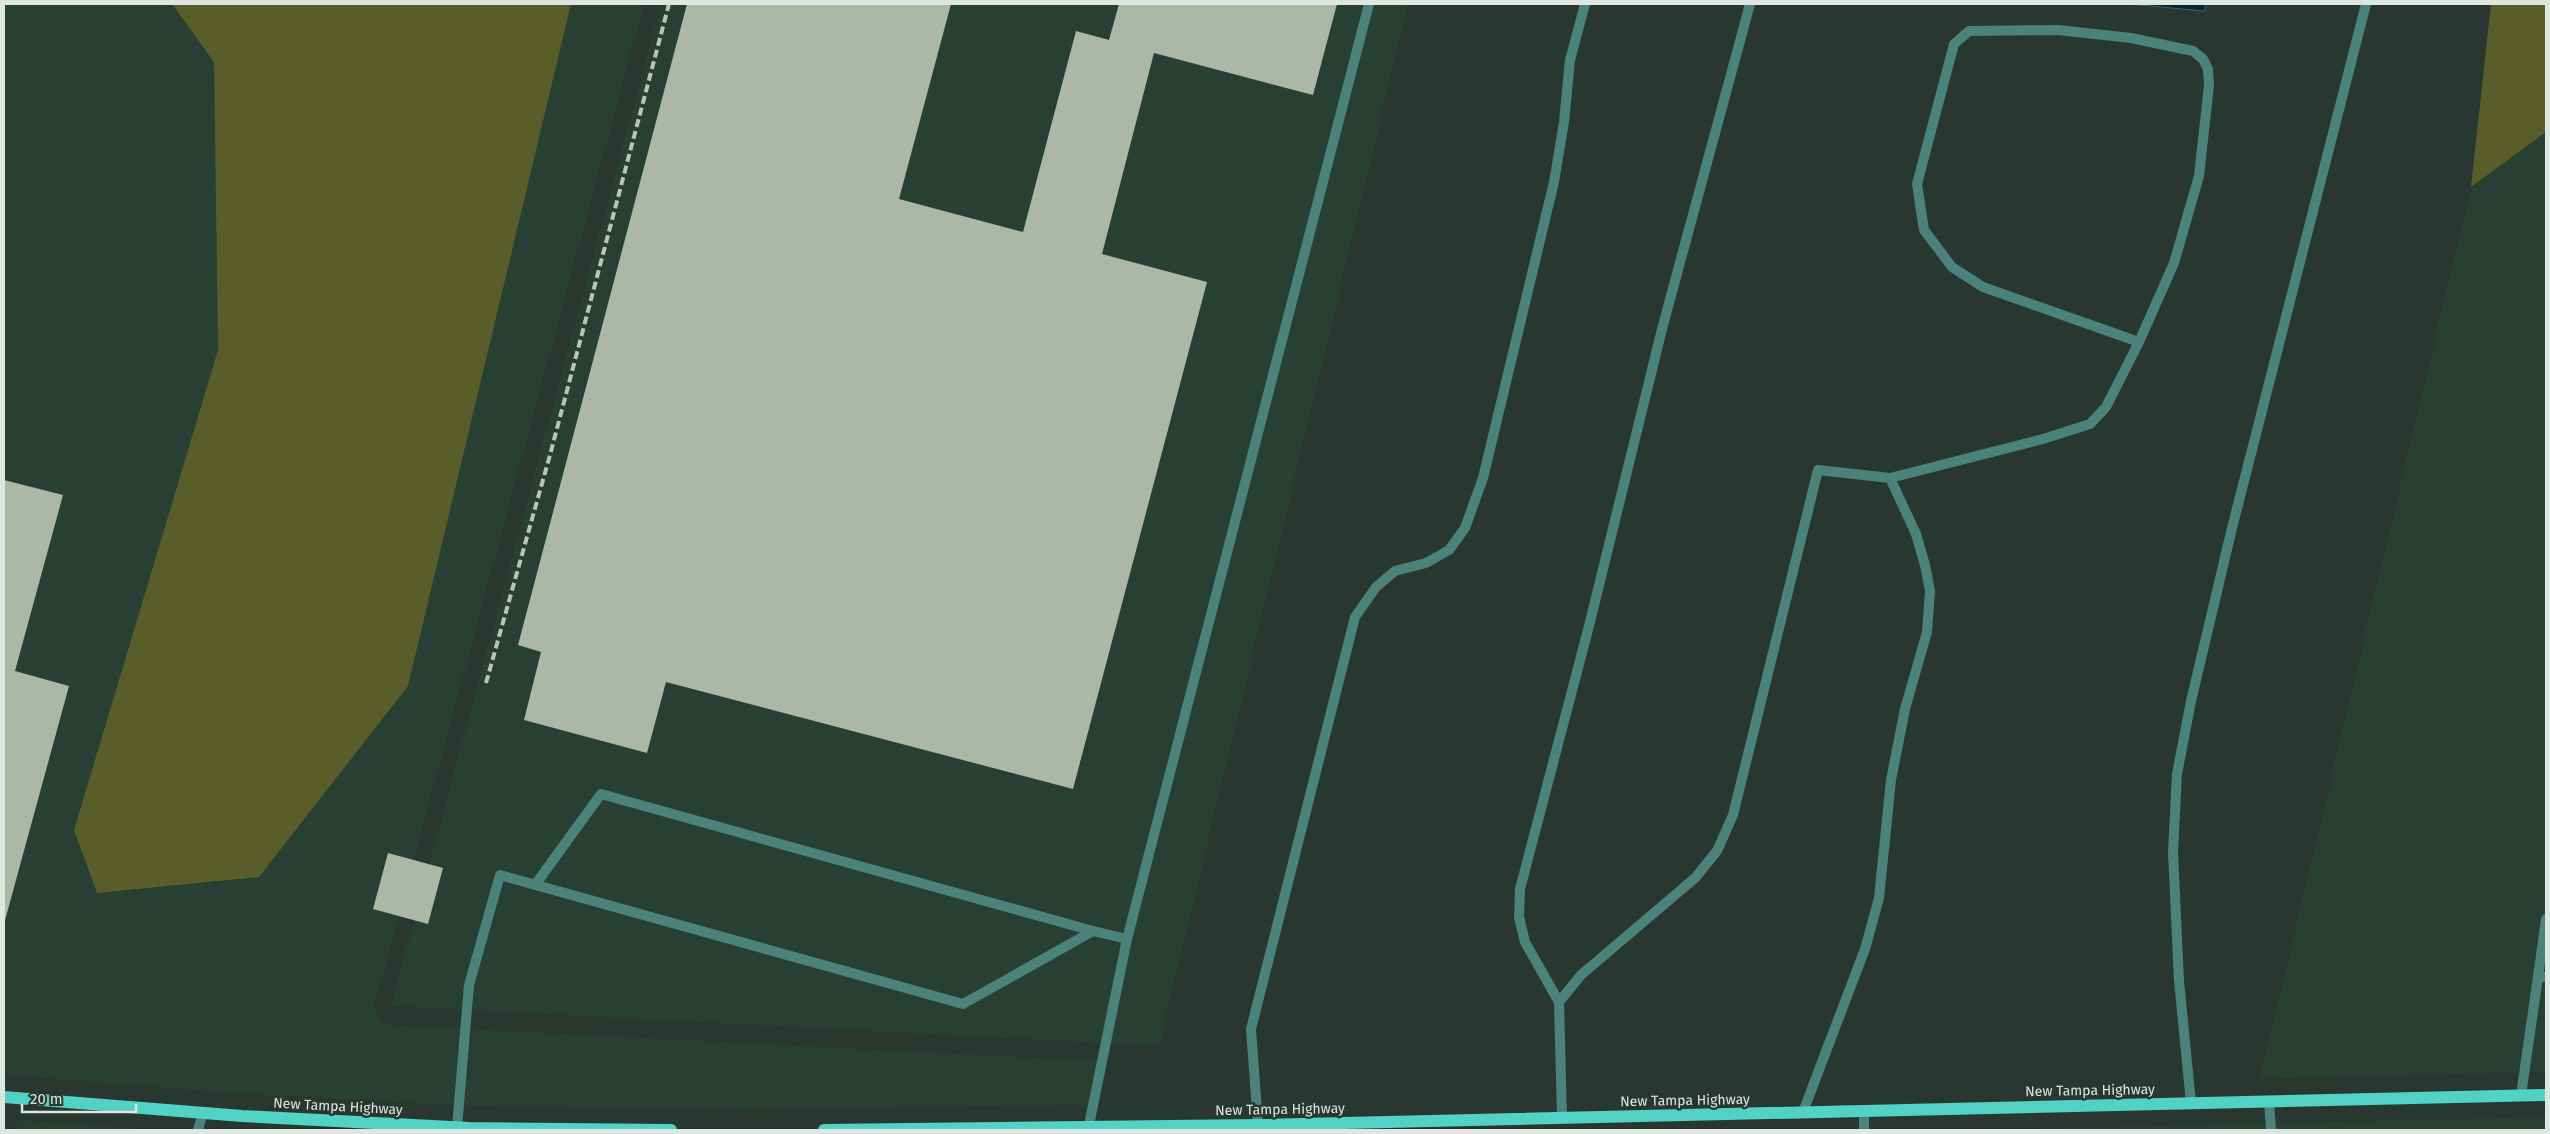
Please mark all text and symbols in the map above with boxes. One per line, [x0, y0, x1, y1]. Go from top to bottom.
street label: New Tampa Highway [2025, 1081, 2155, 1100]
scale bar [22, 1082, 136, 1114]
text: 20 m [30, 1090, 63, 1108]
street label: New Tampa Highway [1620, 1091, 1750, 1110]
street label: New Tampa Highway [273, 1095, 403, 1118]
street label: New Tampa Highway [1215, 1100, 1345, 1119]

